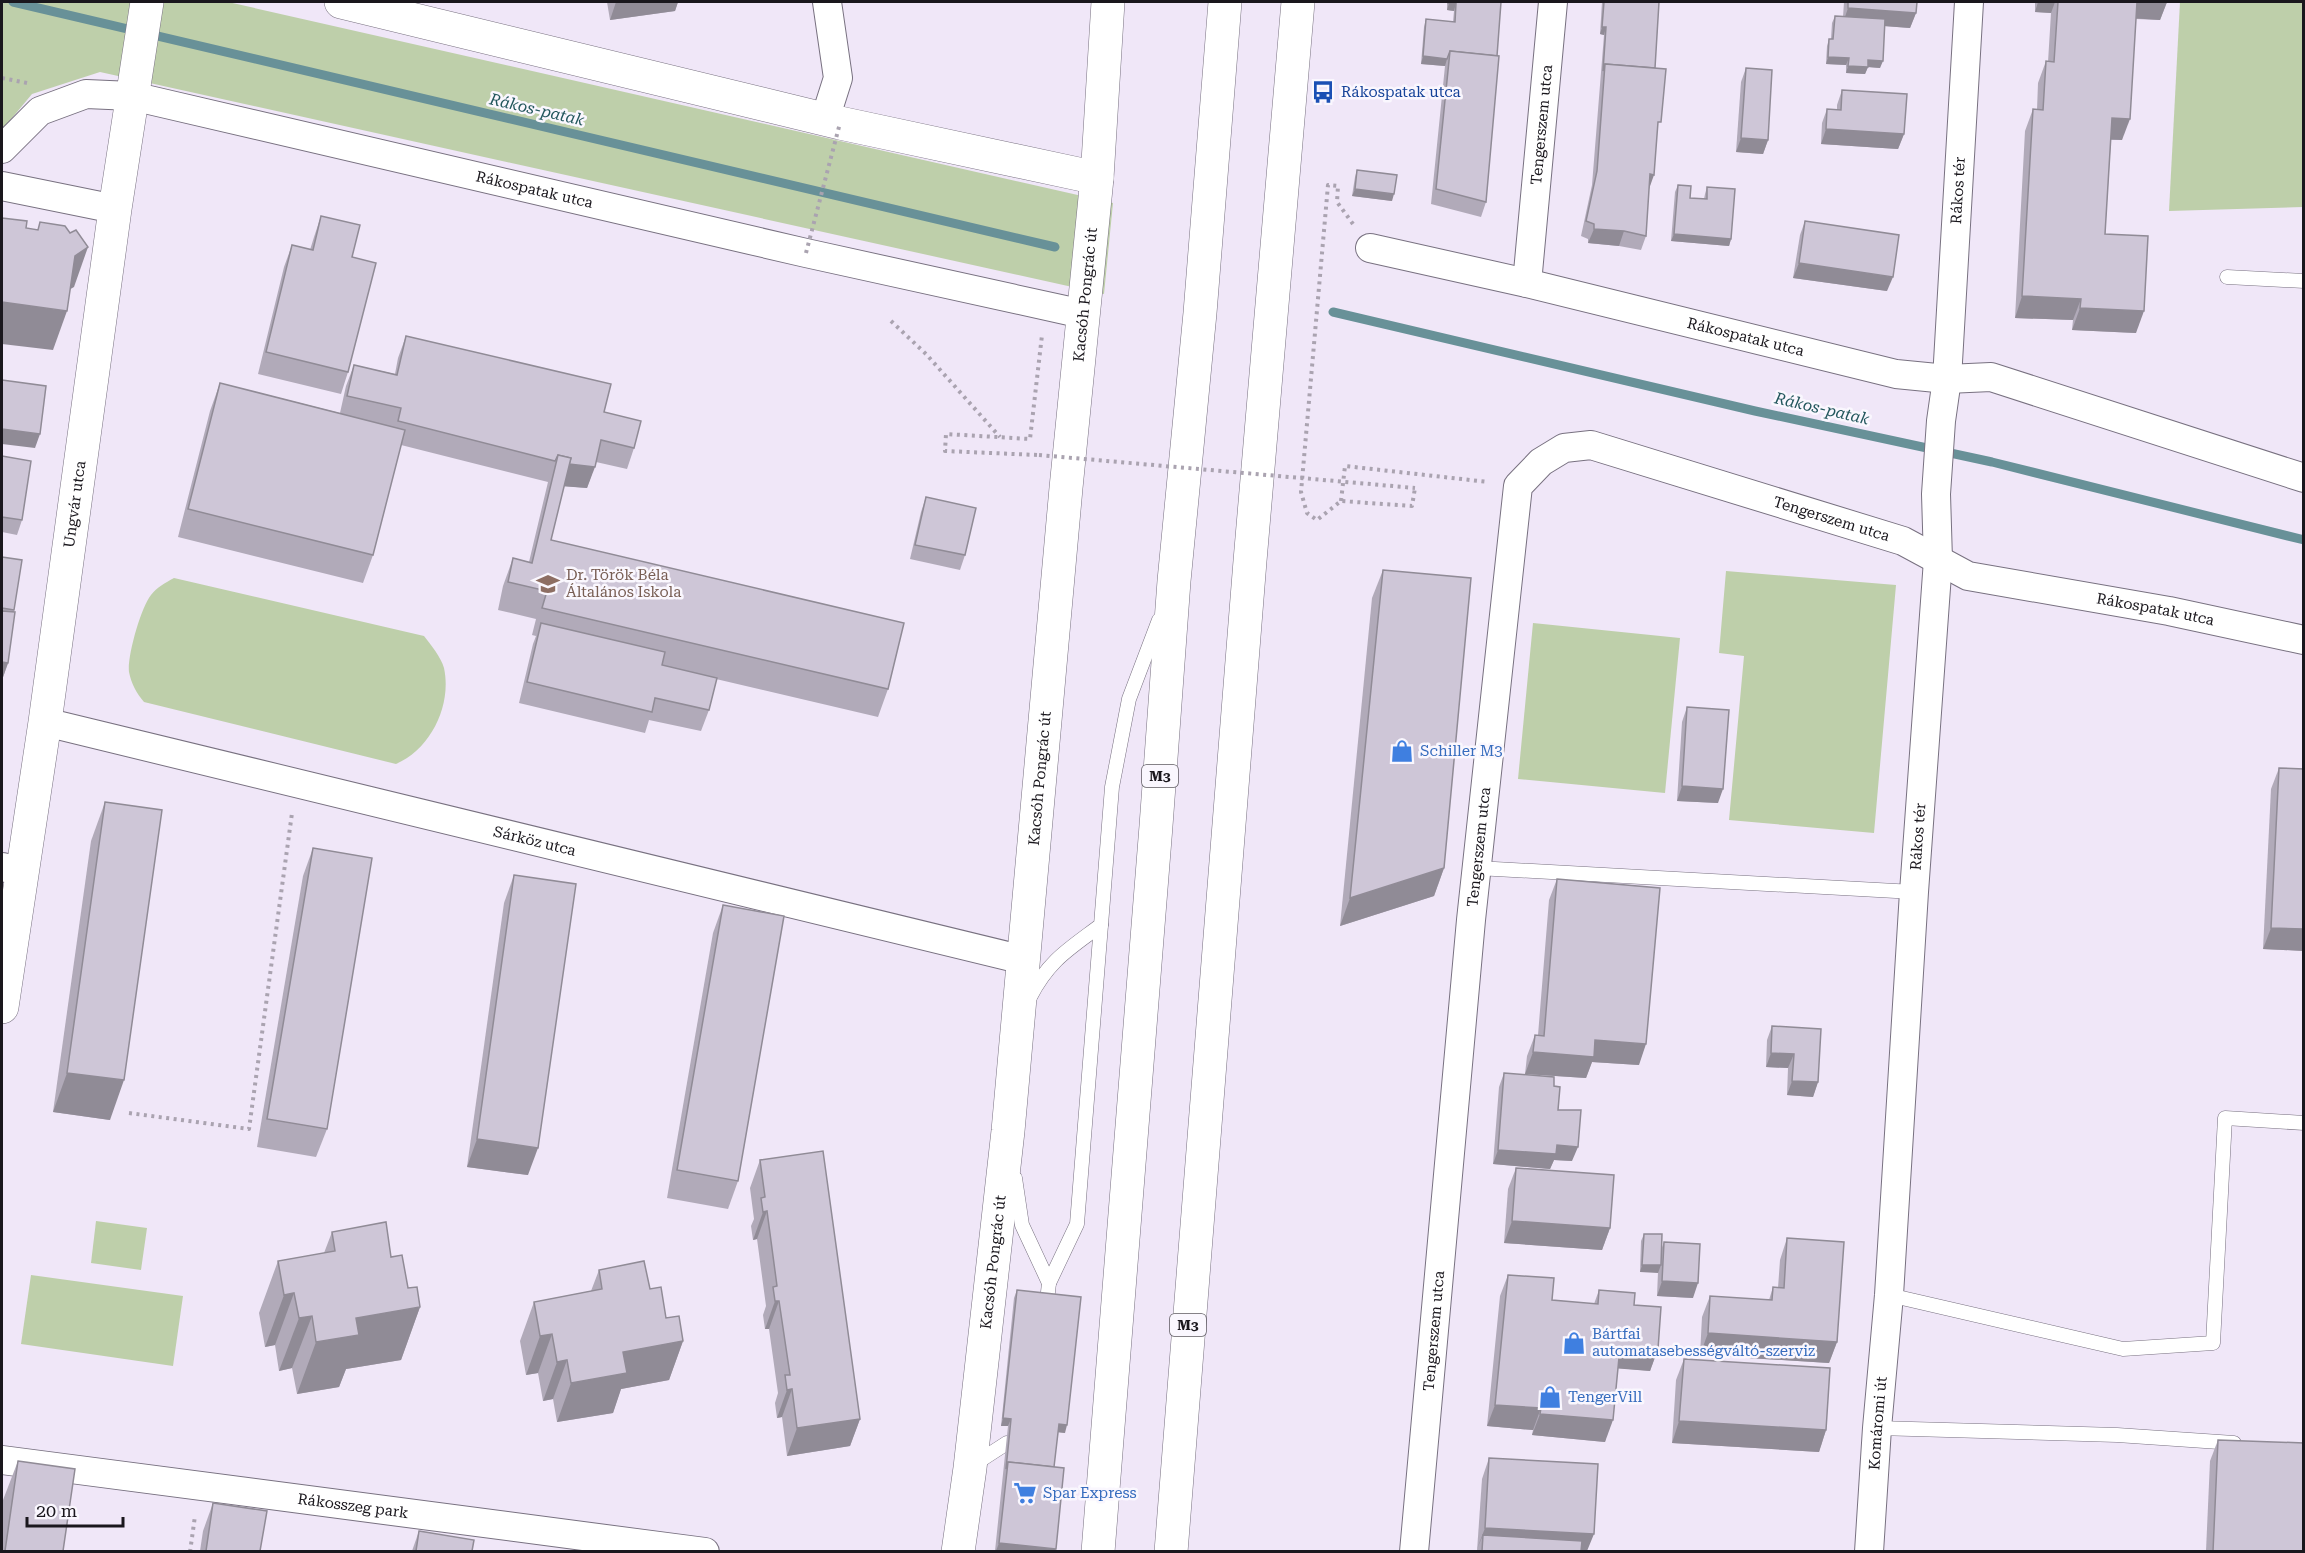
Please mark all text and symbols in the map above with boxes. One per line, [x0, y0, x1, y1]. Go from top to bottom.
street label: Tengerszem utca [1527, 64, 1556, 186]
bus stop icon: Rákospatak utca [1310, 79, 1336, 105]
place label: Rákospatak utca [1341, 83, 1461, 101]
water label: Rákos-patak [487, 89, 586, 130]
street label: Rákos tér [1947, 156, 1969, 225]
street label: Rákospatak utca [474, 167, 595, 212]
street label: Kacsóh Pongrác út [1070, 226, 1101, 363]
street label: Rákospatak utca [1685, 314, 1806, 360]
water label: Rákos-patak [1772, 388, 1871, 429]
street label: Ungvár utca [60, 459, 90, 549]
street label: Tengerszem utca [1771, 493, 1892, 545]
place label: Dr. Török Béla Általános Iskola [566, 566, 681, 601]
school or university icon: Dr. Török Béla Általános Iskola [535, 571, 561, 597]
street label: Rákospatak utca [2095, 590, 2216, 629]
street label: Kacsóh Pongrác út [1025, 710, 1055, 846]
shop icon: Schiller M3 [1389, 738, 1415, 764]
place label: Schiller M3 [1420, 742, 1503, 760]
road number: M3 [1142, 765, 1178, 787]
street label: Tengerszem utca [1463, 786, 1494, 908]
street label: Rákos tér [1907, 802, 1929, 871]
street label: Sárköz utca [492, 822, 578, 860]
street label: Kacsóh Pongrác út [977, 1194, 1010, 1330]
street label: Tengerszem utca [1420, 1270, 1448, 1392]
road number: M3 [1170, 1314, 1206, 1336]
place label: Bártfai automatasebességváltó-szerviz [1592, 1325, 1815, 1360]
shop icon: Bártfai automatasebességváltó-szerviz [1561, 1330, 1587, 1356]
street label: Komáromi út [1865, 1375, 1891, 1471]
shop icon: TengerVill [1537, 1384, 1563, 1410]
place label: TengerVill [1568, 1388, 1642, 1406]
supermarket icon: Spar Express [1012, 1480, 1038, 1506]
place label: Spar Express [1043, 1484, 1137, 1502]
scale bar [27, 1490, 123, 1528]
street label: Rákosszeg park [296, 1490, 410, 1522]
text: 20 m [36, 1500, 77, 1521]

